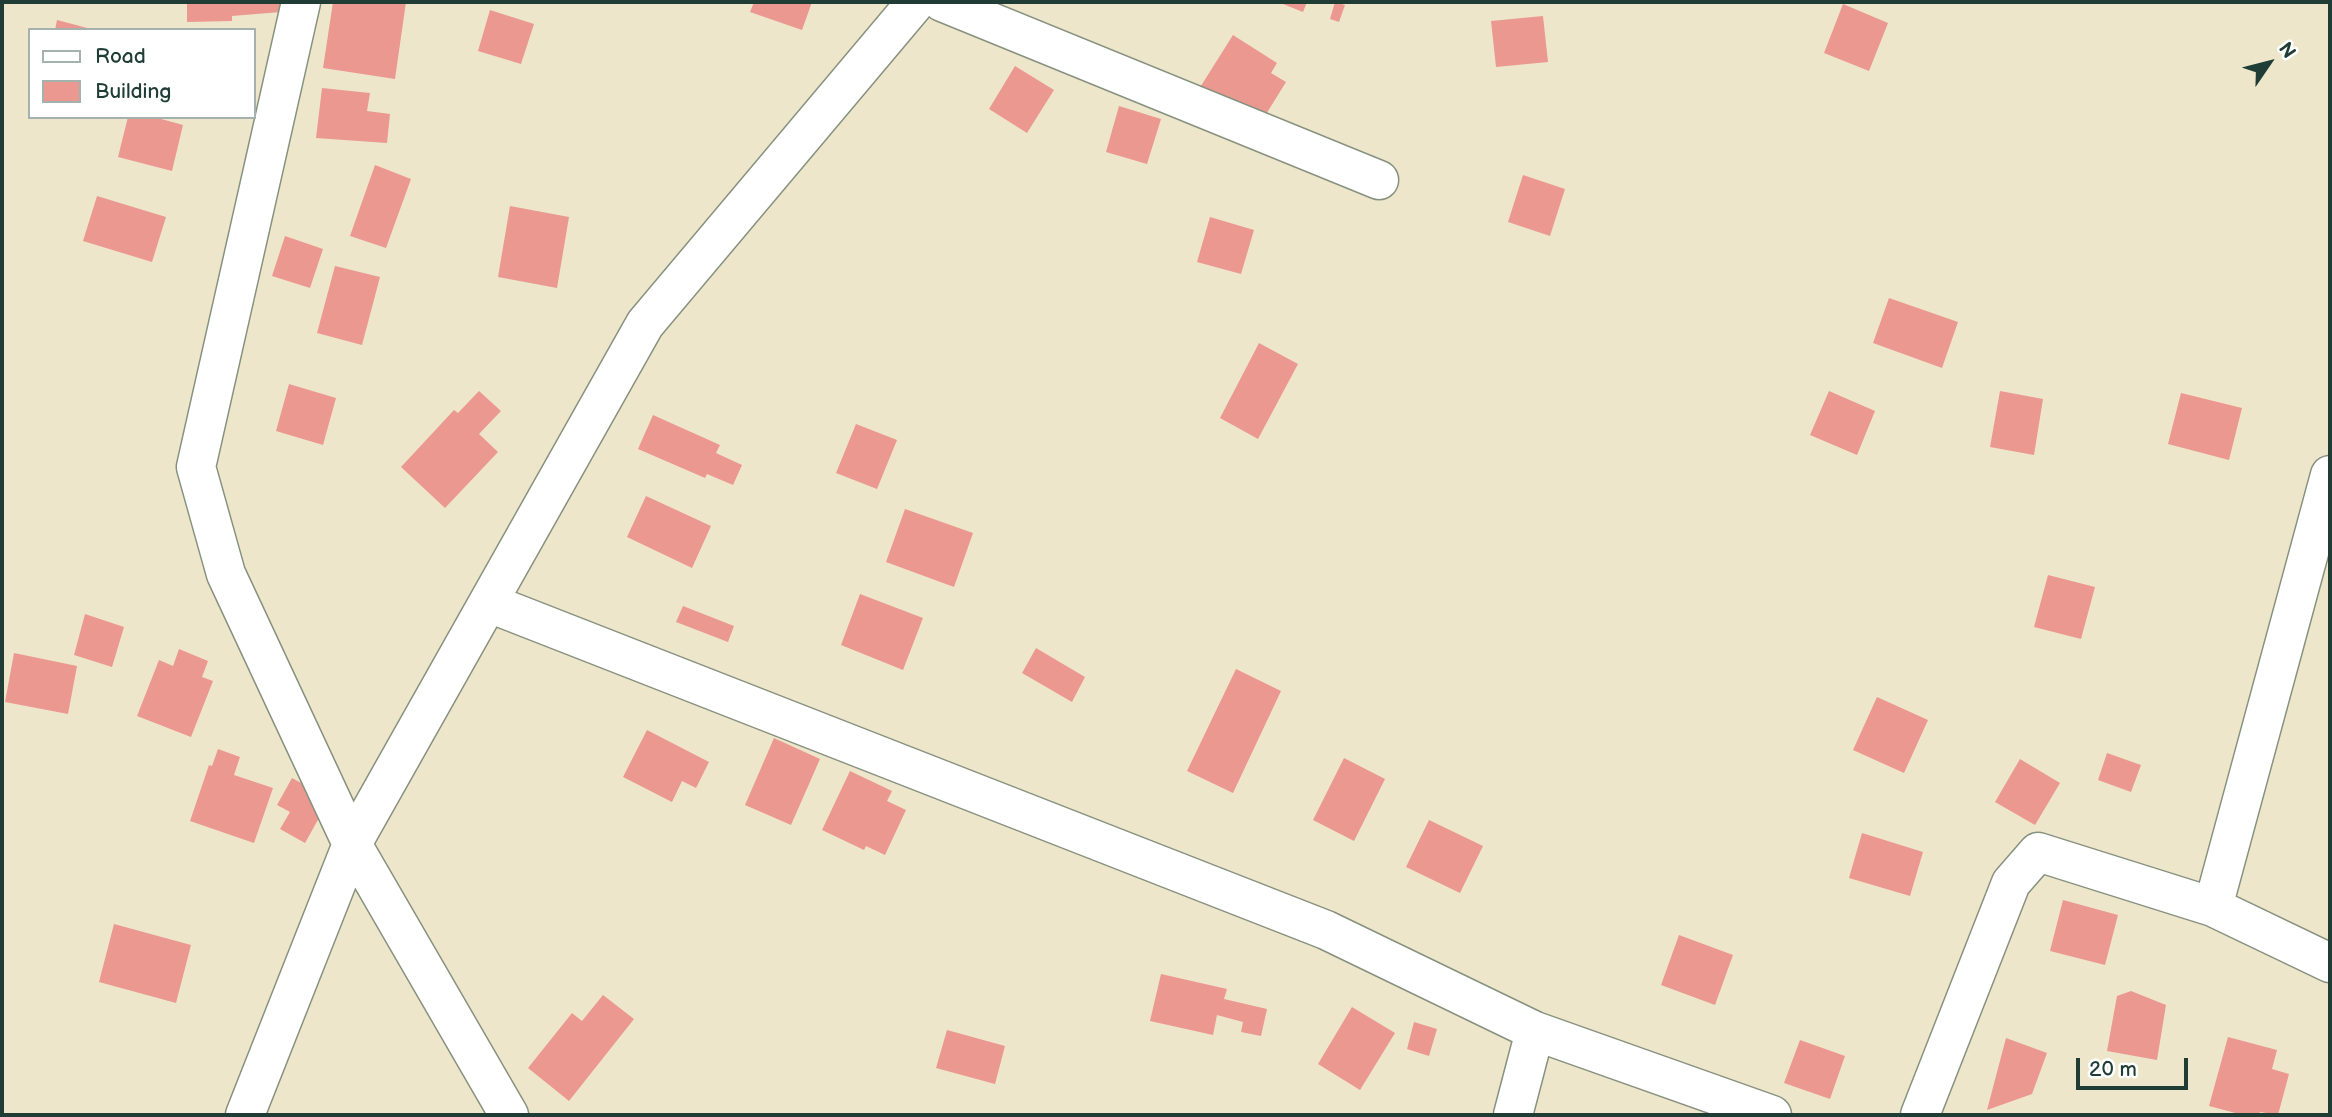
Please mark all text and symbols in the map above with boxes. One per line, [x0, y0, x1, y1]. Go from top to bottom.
legend [28, 28, 256, 119]
north arrow [2234, 28, 2304, 98]
text: N [2273, 38, 2300, 63]
text: Road [95, 44, 146, 69]
text: Building [95, 79, 171, 104]
scale bar [2080, 1044, 2192, 1088]
text: 20 m [2089, 1057, 2137, 1082]

